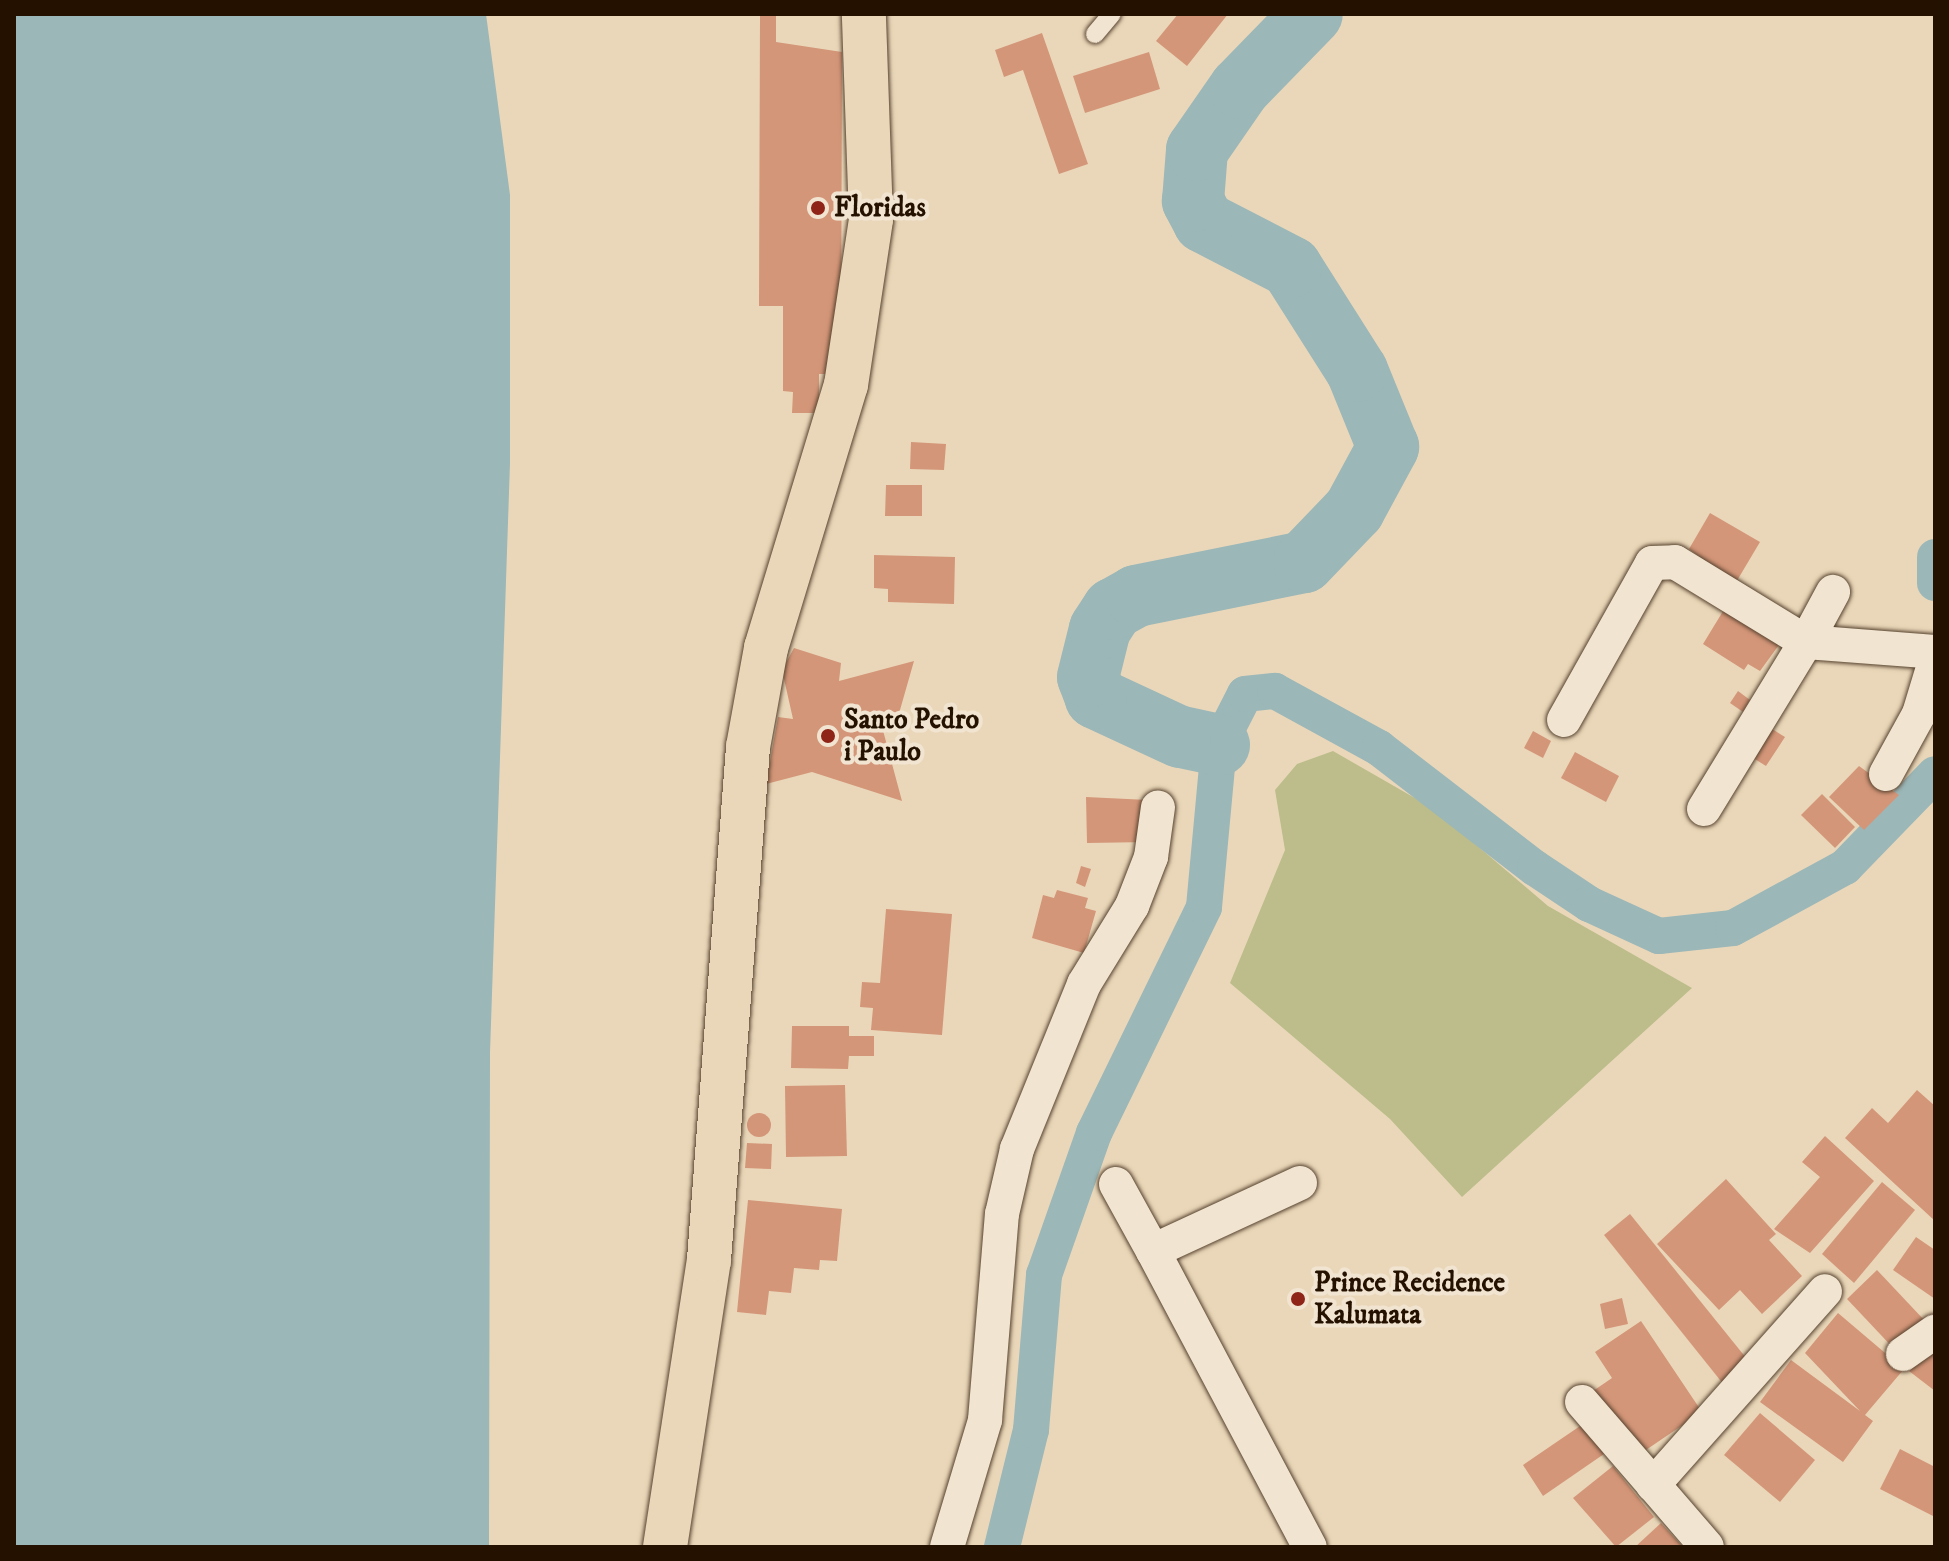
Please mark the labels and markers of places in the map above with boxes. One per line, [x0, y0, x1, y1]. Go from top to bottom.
place label: Floridas [834, 191, 926, 225]
marker: Floridas [809, 199, 827, 217]
place label: Santo Pedro i Paulo [844, 703, 979, 769]
marker: Santo Pedro i Paulo [819, 727, 837, 745]
place label: Prince Recidence Kalumata [1314, 1266, 1505, 1332]
marker: Prince Recidence Kalumata [1289, 1290, 1307, 1308]

